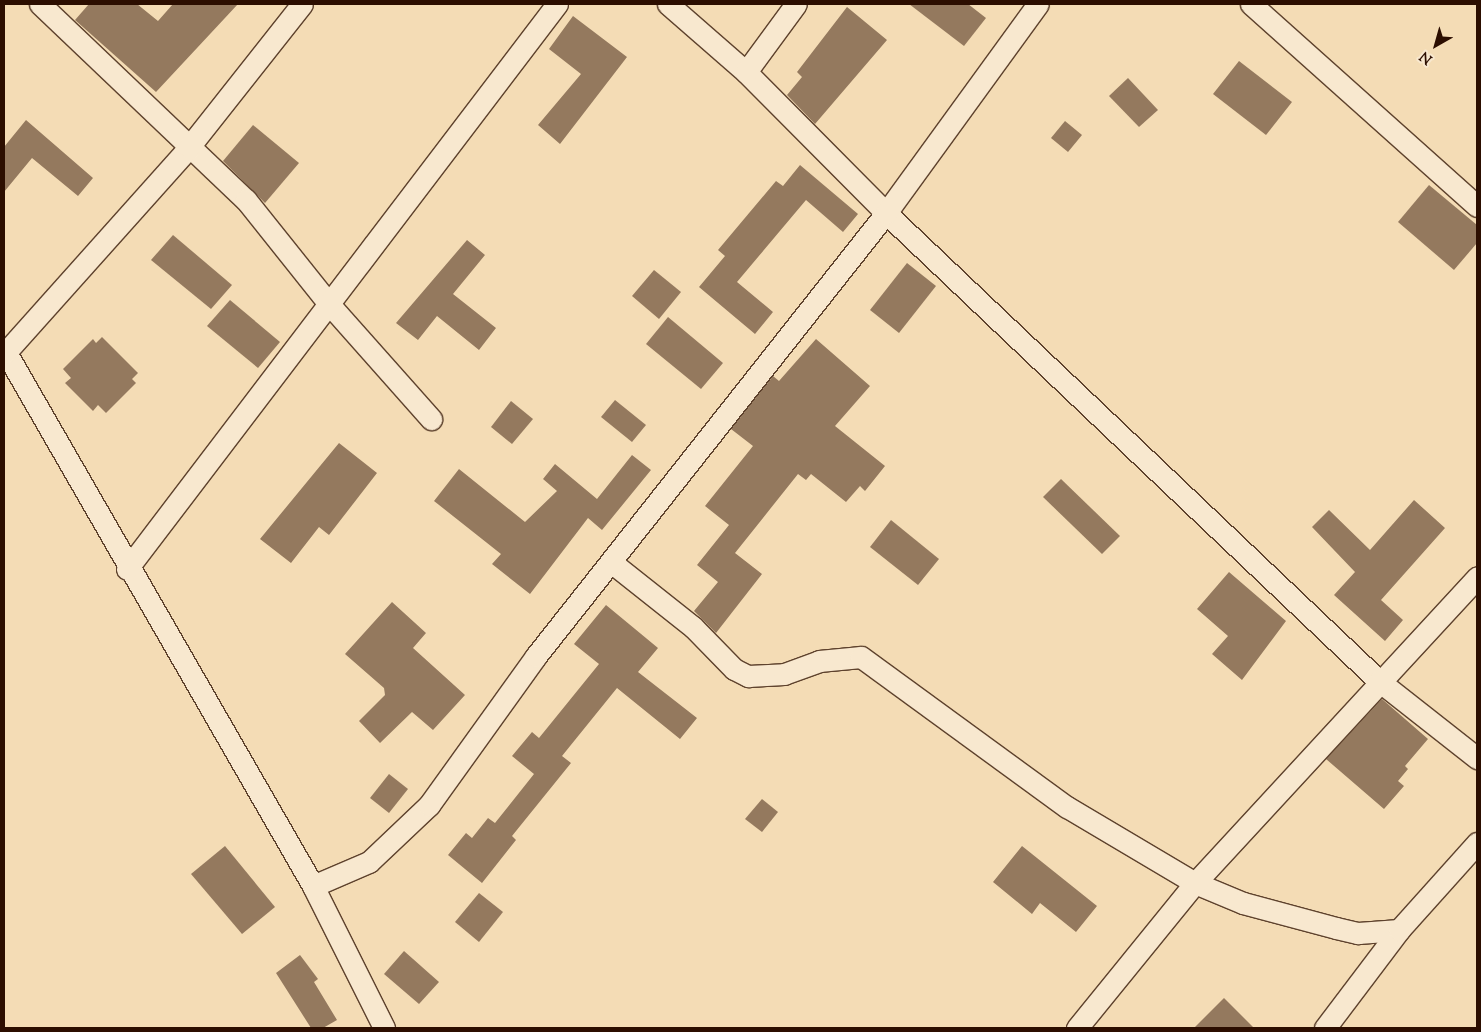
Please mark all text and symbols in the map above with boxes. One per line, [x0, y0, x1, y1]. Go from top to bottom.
north arrow [1411, 20, 1461, 70]
text: N [1416, 45, 1437, 68]

